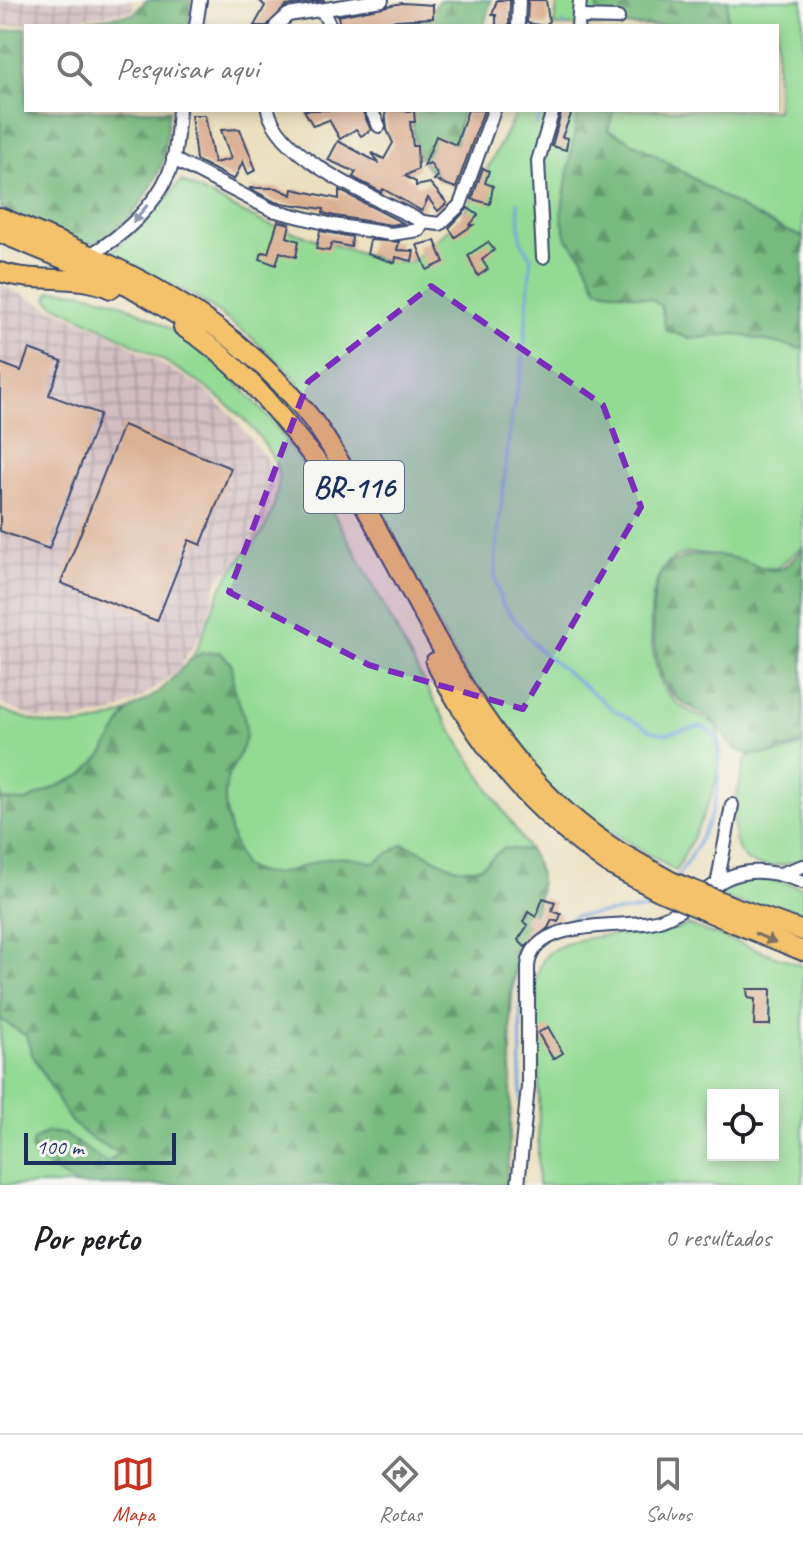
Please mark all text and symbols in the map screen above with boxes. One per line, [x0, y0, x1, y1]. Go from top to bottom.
search box [24, 24, 779, 112]
icon: search [52, 46, 96, 90]
text: Pesquisar aqui [116, 49, 259, 87]
one-way arrow [132, 204, 149, 224]
road number: BR-116 [304, 461, 404, 513]
one-way arrow [754, 931, 777, 944]
map controls [707, 1089, 779, 1161]
button: locate [707, 1089, 779, 1161]
scale bar [24, 1129, 176, 1165]
text: 100 m [36, 1133, 83, 1161]
text: Por perto [32, 1216, 140, 1259]
text: 0 resultados [665, 1221, 771, 1254]
tab: Mapa [111, 1452, 155, 1528]
tab: Rotas [378, 1452, 422, 1528]
tab: Salvos [645, 1452, 692, 1528]

